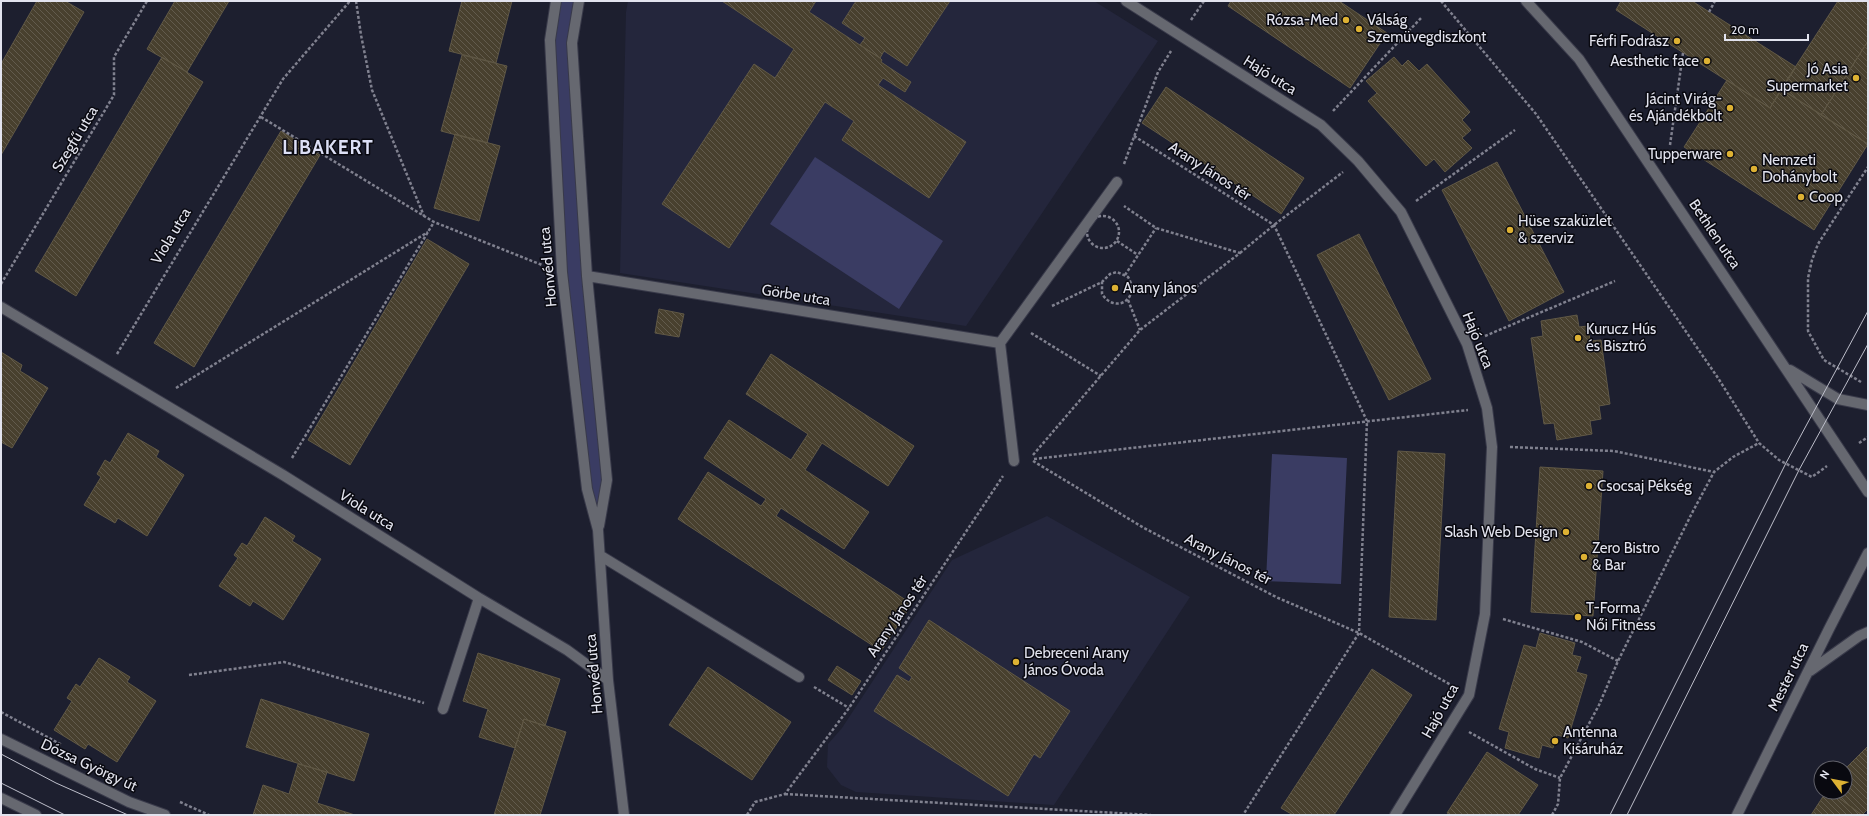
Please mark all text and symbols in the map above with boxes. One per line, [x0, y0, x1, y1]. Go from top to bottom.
place label: Rózsa-Med [1266, 11, 1338, 29]
place label: Válság Szemüvegdiszkont [1367, 11, 1486, 46]
marker: Rózsa-Med [1341, 15, 1351, 25]
scale bar [1725, 16, 1808, 42]
text: 20 m [1731, 22, 1759, 37]
marker: Válság Szemüvegdiszkont [1354, 24, 1364, 34]
place label: Férfi Fodrász [1589, 32, 1669, 50]
marker: Férfi Fodrász [1672, 36, 1682, 46]
street label: Hajó utca [1240, 52, 1301, 99]
place label: Aesthetic face [1610, 52, 1699, 70]
marker: Aesthetic face [1702, 56, 1712, 66]
place label: Jó Asia Supermarket [1766, 60, 1849, 95]
marker: Jó Asia Supermarket [1851, 73, 1861, 83]
place label: Jácint Virág- és Ajándékbolt [1629, 90, 1722, 125]
street label: Szegfű utca [48, 102, 102, 175]
marker: Jácint Virág- és Ajándékbolt [1725, 103, 1735, 113]
district label: LIBAKERT [282, 136, 374, 159]
street label: Arany János tér [1165, 138, 1255, 204]
place label: Tupperware [1648, 145, 1722, 163]
marker: Tupperware [1725, 149, 1735, 159]
place label: Nemzeti Dohánybolt [1762, 151, 1837, 186]
marker: Nemzeti Dohánybolt [1749, 164, 1759, 174]
place label: Coop [1809, 188, 1843, 206]
marker: Coop [1796, 192, 1806, 202]
street label: Bethlen utca [1685, 196, 1745, 273]
street label: Viola utca [147, 204, 195, 267]
place label: Hüse szaküzlet & szerviz [1518, 212, 1612, 247]
street label: Honvéd utca [535, 225, 560, 308]
marker: Hüse szaküzlet & szerviz [1505, 225, 1515, 235]
place label: Arany János [1123, 279, 1197, 297]
street label: Görbe utca [760, 281, 832, 309]
marker: Arany János [1110, 283, 1120, 293]
street label: Hajó utca [1459, 309, 1498, 372]
place label: Kurucz Hús és Bisztró [1586, 320, 1656, 355]
marker: Kurucz Hús és Bisztró [1573, 333, 1583, 343]
place label: Csocsaj Pékség [1597, 477, 1692, 495]
marker: Csocsaj Pékség [1584, 481, 1594, 491]
street label: Viola utca [336, 486, 399, 535]
place label: Slash Web Design [1444, 523, 1558, 541]
marker: Slash Web Design [1561, 527, 1571, 537]
street label: Arany János tér [1182, 529, 1275, 589]
place label: Zero Bistro & Bar [1592, 539, 1660, 574]
marker: Zero Bistro & Bar [1579, 552, 1589, 562]
street label: Arany János tér [863, 571, 931, 660]
place label: T-Forma Női Fitness [1586, 599, 1656, 634]
marker: T-Forma Női Fitness [1573, 612, 1583, 622]
street label: Honvéd utca [581, 632, 606, 715]
street label: Mester utca [1764, 639, 1813, 714]
place label: Debreceni Arany János Óvoda [1023, 644, 1130, 679]
marker: Debreceni Arany János Óvoda [1011, 657, 1021, 667]
street label: Hajó utca [1418, 680, 1463, 741]
place label: Antenna Kisáruház [1563, 723, 1623, 758]
street label: Dózsa György út [38, 735, 140, 795]
marker: Antenna Kisáruház [1550, 736, 1560, 746]
north arrow [1813, 760, 1853, 800]
text: N [1817, 768, 1833, 782]

